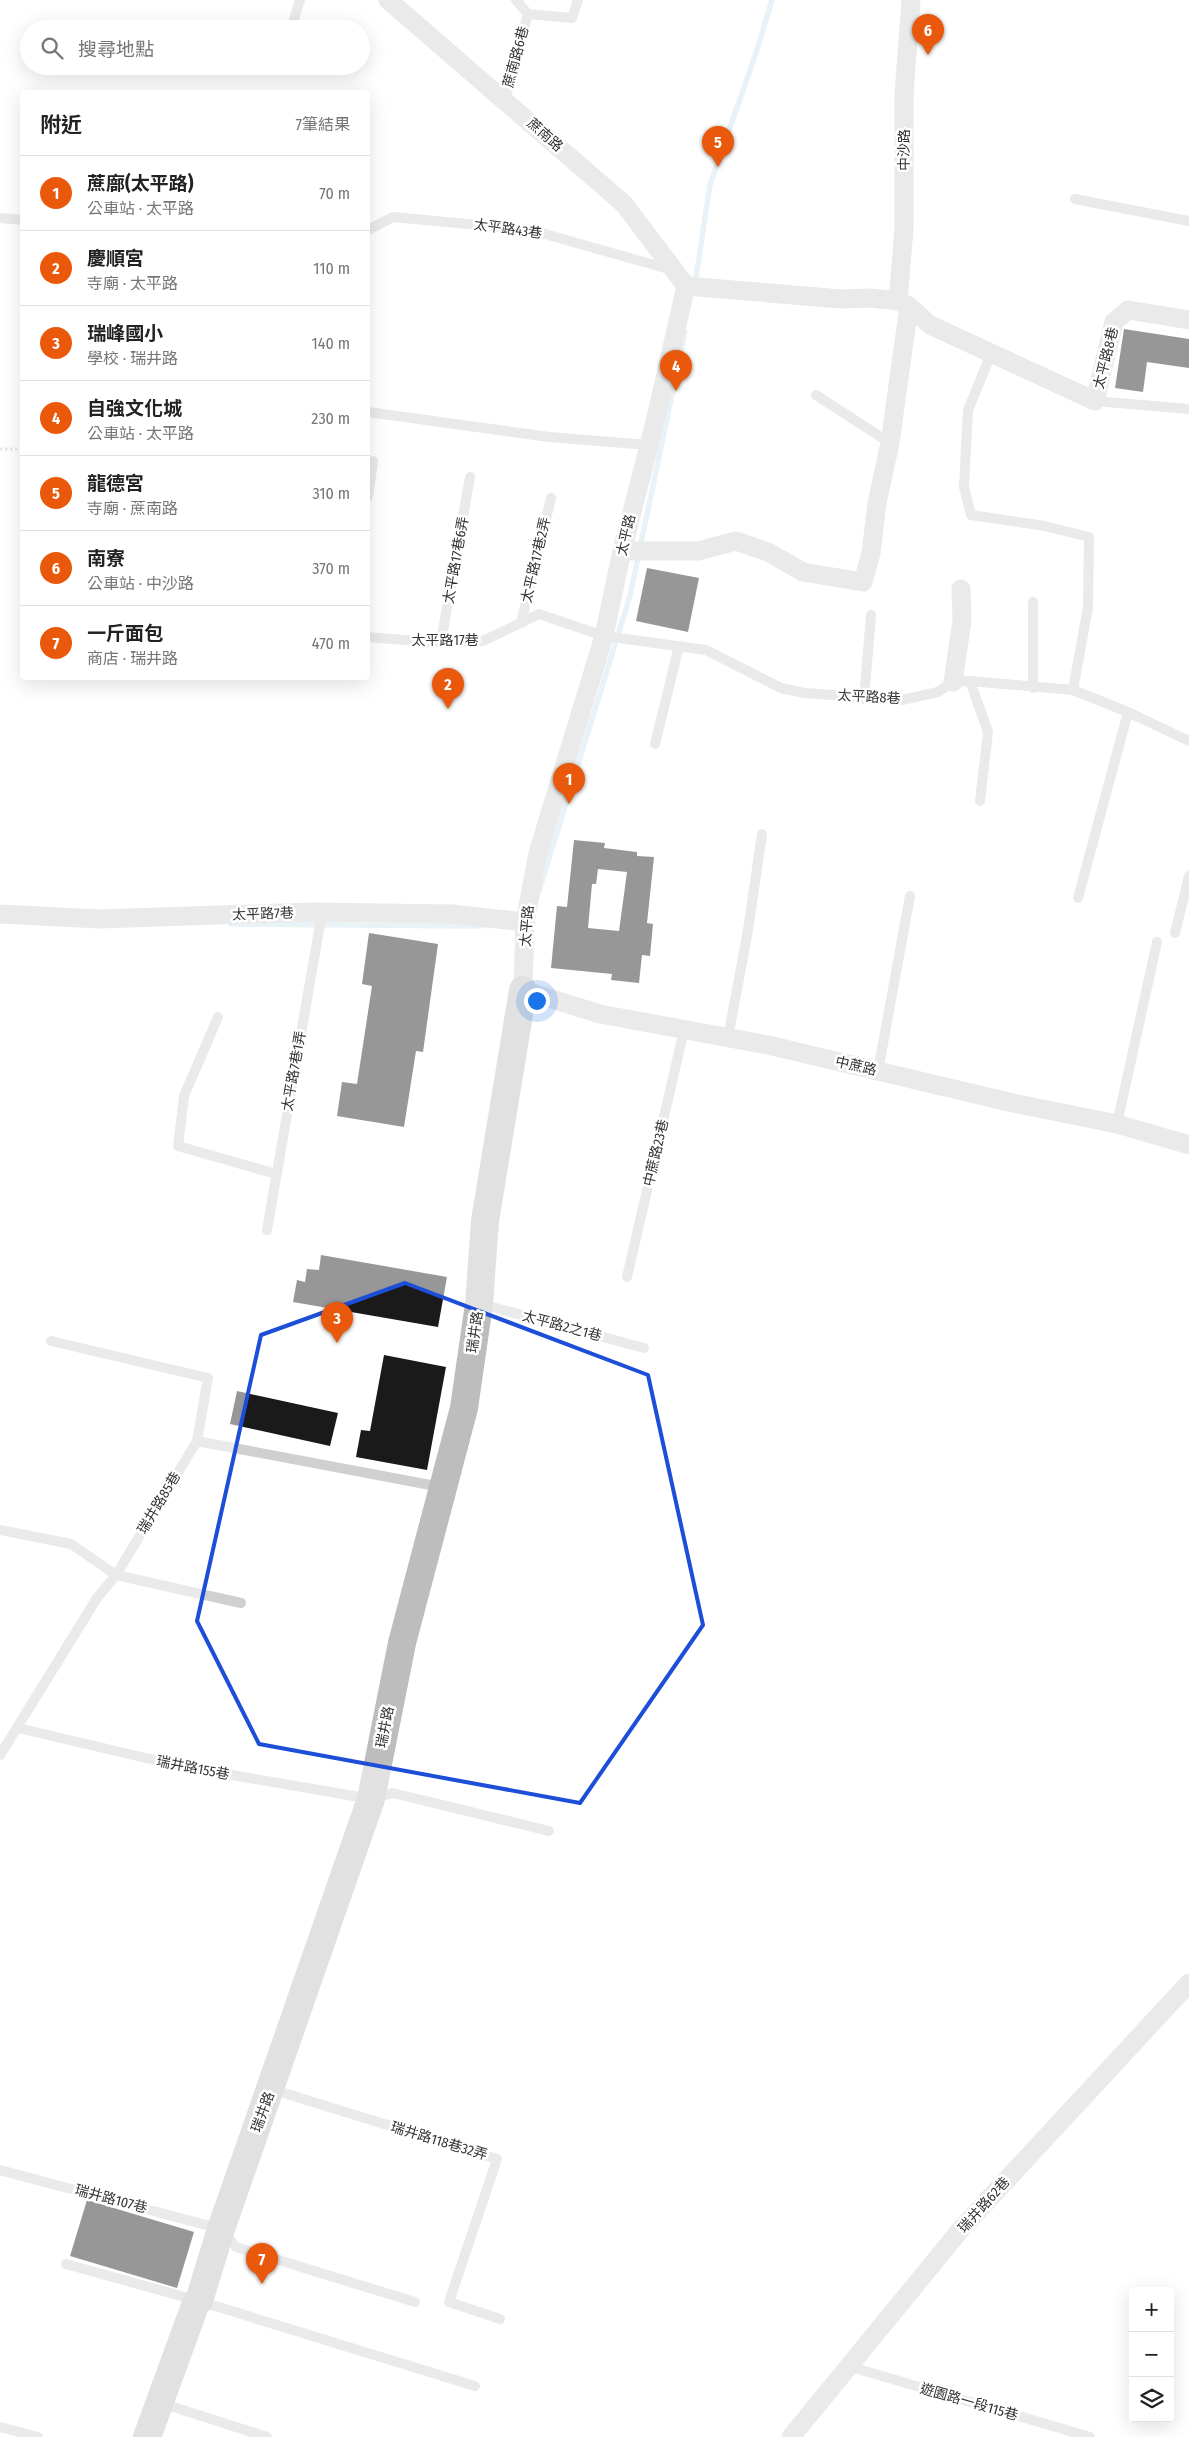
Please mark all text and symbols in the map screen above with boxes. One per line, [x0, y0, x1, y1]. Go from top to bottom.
pin: 6 [912, 14, 944, 55]
search box [20, 20, 370, 75]
street label: 蔗南路6巷 [500, 24, 532, 90]
icon: search [38, 34, 66, 62]
text: 搜尋地點 [78, 38, 154, 61]
text: 附近 [40, 112, 82, 138]
text: 7筆結果 [296, 115, 350, 134]
street label: 蔗南路 [524, 115, 566, 155]
pin: 5 [702, 126, 734, 167]
street label: 中沙路 [896, 129, 913, 171]
text: 蔗廍(太平路) [87, 172, 193, 195]
text: 1 [53, 184, 59, 203]
text: 70 m [319, 184, 350, 203]
text: 公車站 · 太平路 [87, 199, 194, 218]
street label: 太平路43巷 [473, 216, 543, 242]
text: 慶順宮 [87, 247, 144, 270]
text: 2 [52, 259, 60, 278]
text: 110 m [313, 259, 350, 278]
text: 寺廟 · 太平路 [87, 274, 178, 293]
text: 瑞峰國小 [87, 322, 163, 345]
street label: 太平路8巷 [1090, 325, 1122, 391]
text: 3 [52, 334, 60, 353]
text: 140 m [312, 334, 350, 353]
text: 學校 · 瑞井路 [87, 349, 178, 368]
pin: 4 [660, 350, 692, 391]
text: 自強文化城 [87, 397, 182, 420]
text: 4 [52, 409, 60, 428]
text: 230 m [311, 409, 350, 428]
text: 公車站 · 太平路 [87, 424, 194, 443]
text: 龍德宮 [87, 472, 144, 495]
text: 5 [52, 484, 60, 503]
text: 310 m [313, 484, 350, 503]
text: 寺廟 · 蔗南路 [87, 499, 178, 518]
street label: 太平路 [613, 513, 639, 557]
street label: 太平路17巷6弄 [440, 515, 472, 605]
street label: 太平路17巷2弄 [518, 516, 554, 604]
text: 南寮 [87, 547, 125, 570]
text: 6 [52, 559, 60, 578]
text: 370 m [312, 559, 350, 578]
text: 公車站 · 中沙路 [87, 574, 194, 593]
text: 一斤面包 [87, 622, 163, 645]
street label: 太平路17巷 [411, 632, 479, 649]
text: 7 [53, 634, 59, 653]
text: 470 m [312, 634, 350, 653]
text: 商店 · 瑞井路 [87, 649, 178, 668]
pin: 2 [432, 668, 464, 709]
street label: 太平路8巷 [837, 687, 901, 707]
pin: 1 [553, 763, 585, 804]
street label: 太平路7巷 [232, 904, 294, 924]
street label: 太平路 [517, 904, 537, 948]
your location [524, 988, 550, 1014]
street label: 太平路7巷1弄 [279, 1030, 309, 1112]
street label: 中蔗路 [834, 1053, 878, 1079]
street label: 中蔗路23巷 [640, 1118, 672, 1188]
pin: 3 [321, 1302, 353, 1343]
street label: 太平路2之1巷 [520, 1307, 604, 1345]
street label: 瑞井路 [464, 1310, 486, 1354]
street label: 瑞井路85巷 [134, 1469, 184, 1537]
street label: 瑞井路 [373, 1705, 397, 1749]
street label: 瑞井路155巷 [155, 1753, 231, 1783]
street label: 瑞井路 [248, 2089, 278, 2135]
street label: 瑞井路118巷32弄 [389, 2118, 489, 2164]
street label: 瑞井路62巷 [955, 2174, 1013, 2236]
street label: 瑞井路107巷 [73, 2181, 149, 2217]
pin: 7 [246, 2243, 278, 2284]
map controls [1129, 2287, 1174, 2422]
button: + [1129, 2287, 1174, 2332]
button: − [1129, 2332, 1174, 2377]
button: layers [1129, 2377, 1174, 2422]
street label: 遊園路一段115巷 [918, 2380, 1020, 2424]

